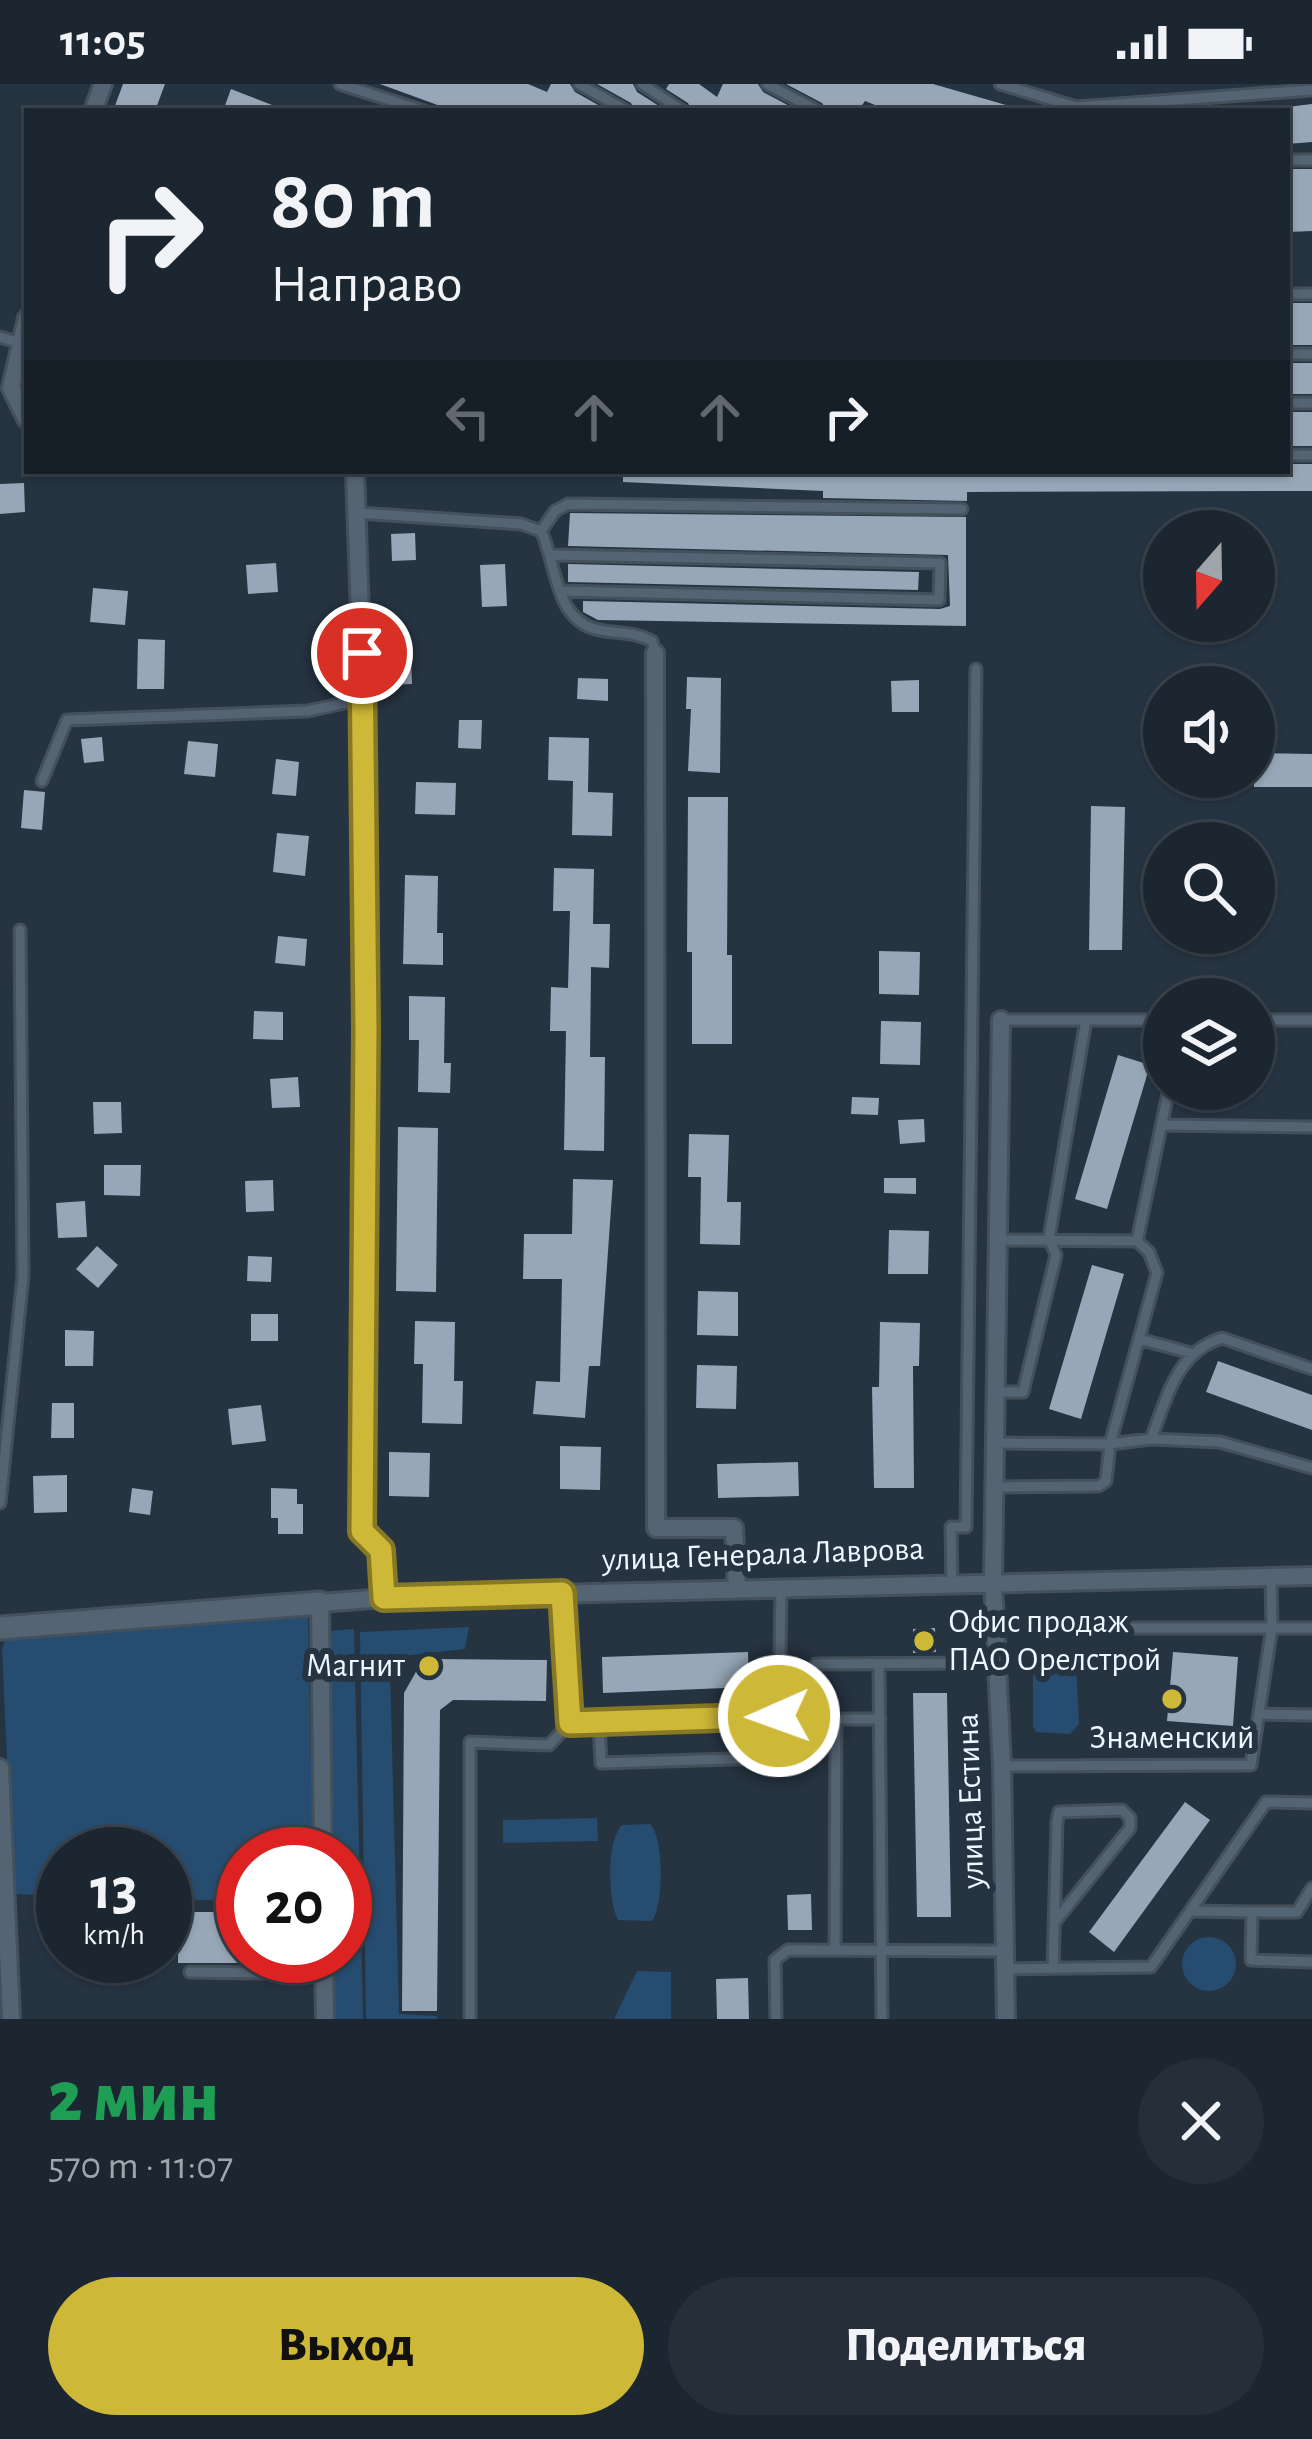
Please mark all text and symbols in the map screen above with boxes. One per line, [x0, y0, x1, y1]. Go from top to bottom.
text: 11:05 [60, 19, 146, 64]
icon: right [72, 156, 228, 312]
text: 80 m [270, 160, 436, 244]
text: Направо [270, 258, 462, 312]
icon: left [435, 384, 501, 450]
icon: ahead [561, 384, 627, 450]
icon: ahead [687, 384, 753, 450]
icon: right [813, 384, 879, 450]
north arrow [1143, 510, 1275, 642]
map controls [1143, 510, 1275, 1110]
pin [311, 602, 413, 704]
icon: arrive [329, 620, 395, 686]
button: sound [1143, 666, 1275, 798]
button: search [1143, 822, 1275, 954]
button: layers [1143, 978, 1275, 1110]
street label: улица Генерала Лаврова [600, 1533, 925, 1577]
place label: Офис продаж ПАО Орелстрой [948, 1606, 1161, 1677]
marker: Офис продаж ПАО Орелстрой [911, 1628, 937, 1654]
place label: Магнит [306, 1650, 406, 1683]
marker: Магнит [416, 1653, 442, 1679]
position arrow [716, 1653, 842, 1779]
marker: Знаменский [1159, 1686, 1185, 1712]
street label: улица Естина [951, 1713, 991, 1890]
place label: Знаменский [1089, 1722, 1255, 1755]
speed limit sign: 20 [216, 1827, 372, 1983]
text: 13 [90, 1860, 138, 1920]
text: km/h [83, 1920, 145, 1950]
button: close [1138, 2058, 1264, 2184]
text: 2 мин [48, 2062, 219, 2134]
text: 570 m · 11:07 [48, 2147, 233, 2186]
button: Выход [48, 2277, 644, 2415]
button: Поделиться [668, 2277, 1264, 2415]

